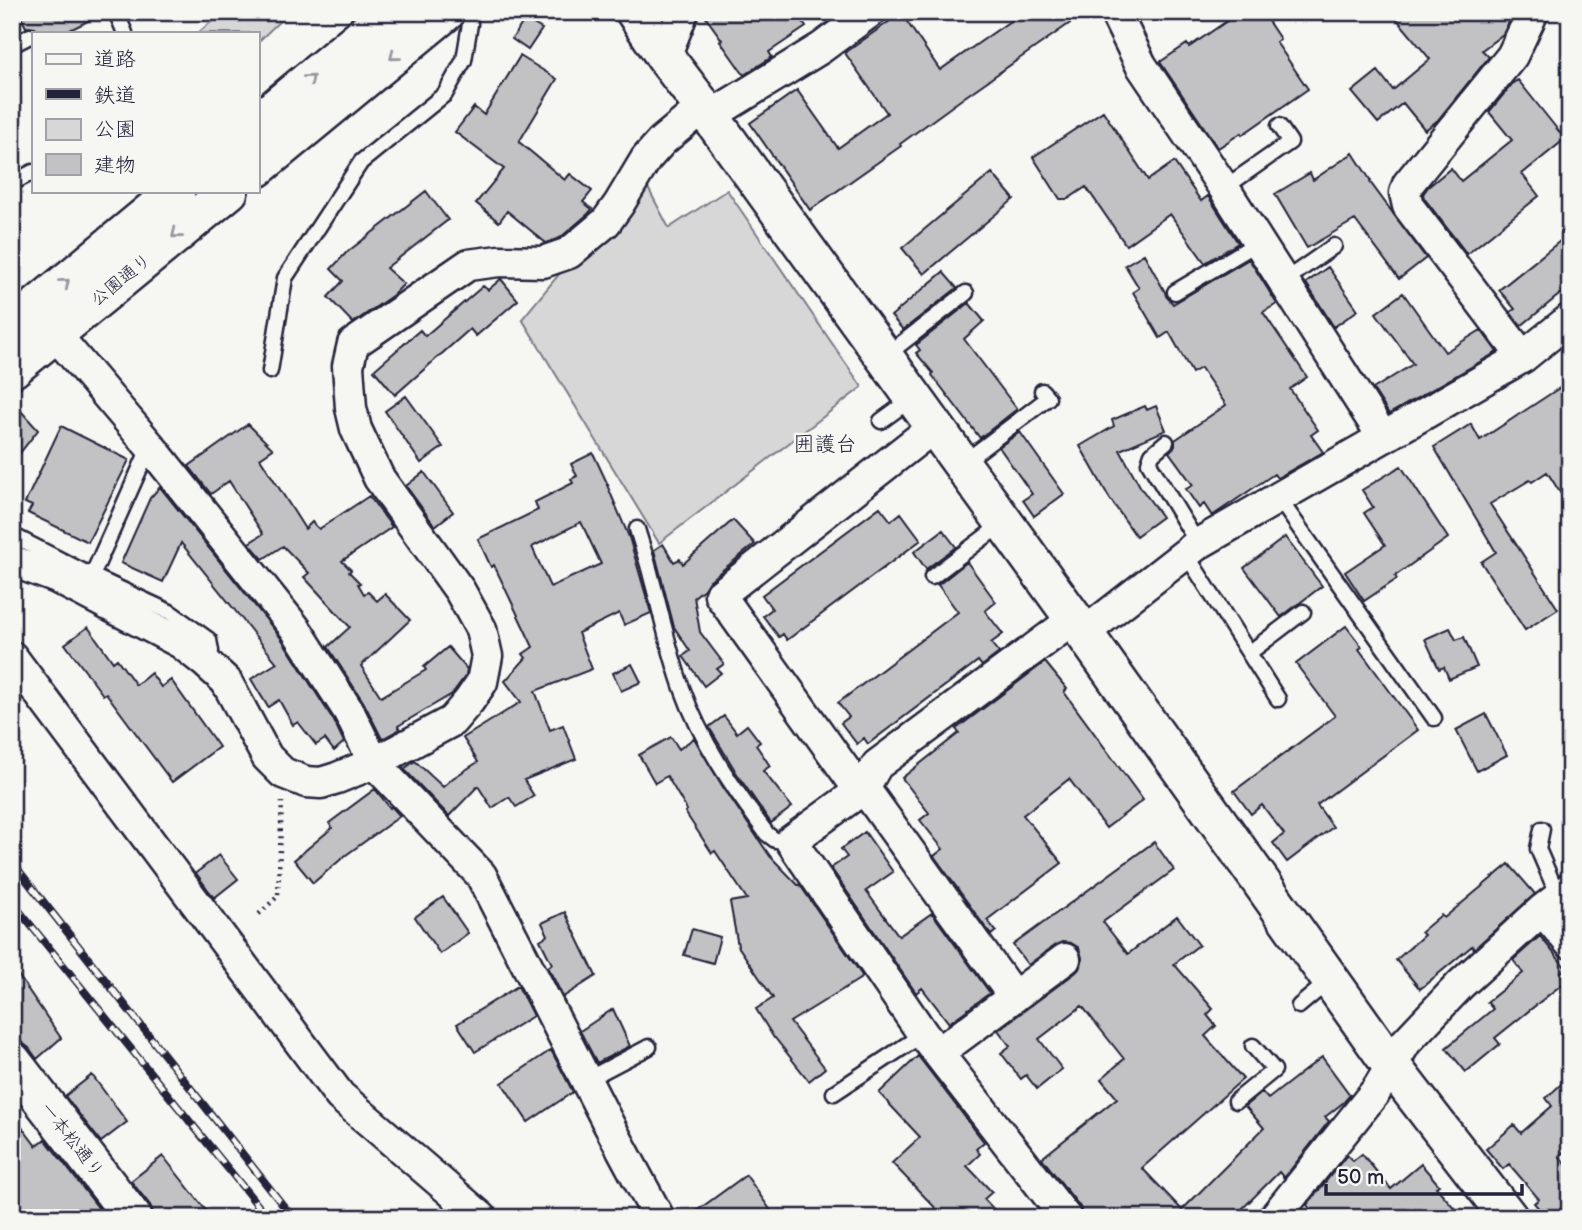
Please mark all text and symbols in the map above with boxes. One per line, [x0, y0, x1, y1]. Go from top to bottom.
legend [32, 32, 259, 192]
text: 道路 [94, 47, 136, 72]
one-way arrow [389, 47, 401, 60]
one-way arrow [302, 75, 314, 88]
text: 鉄道 [94, 83, 136, 108]
text: 公園 [94, 117, 136, 142]
text: 建物 [94, 153, 136, 178]
one-way arrow [172, 226, 185, 238]
street label: 公園通り [86, 249, 156, 311]
one-way arrow [56, 279, 69, 291]
district label: 囲護台 [794, 432, 857, 457]
street label: 一本松通り [36, 1098, 108, 1182]
scale bar [1326, 1153, 1522, 1197]
text: 50 m [1337, 1165, 1384, 1190]

